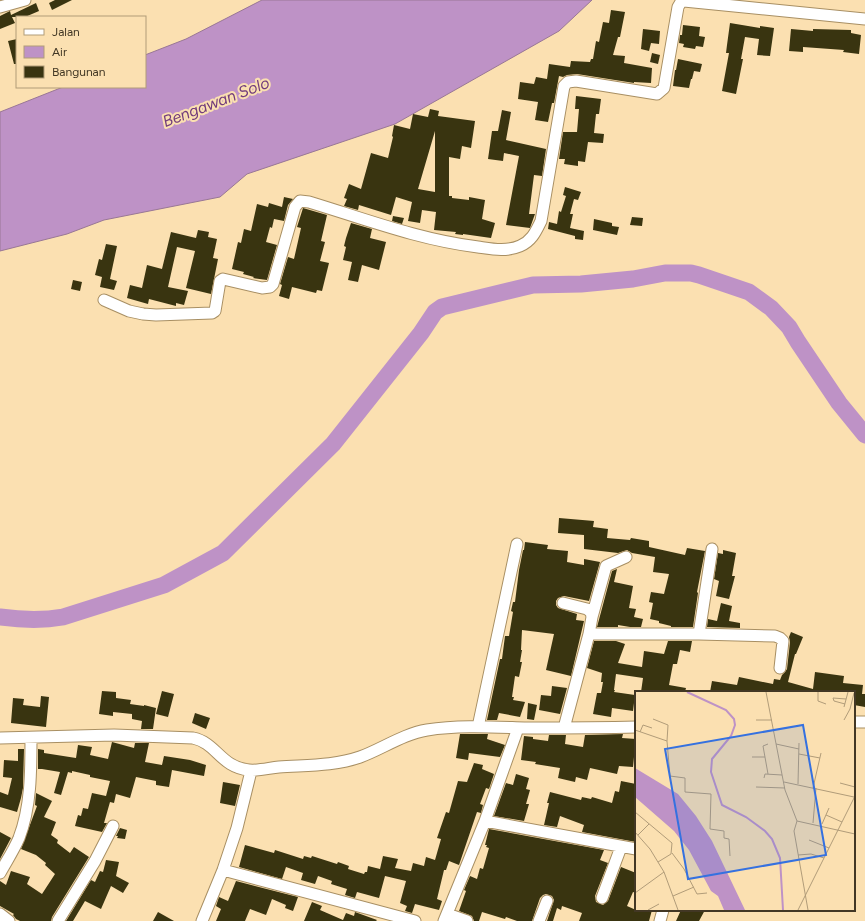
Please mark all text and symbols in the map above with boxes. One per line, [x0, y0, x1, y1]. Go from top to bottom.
legend [16, 16, 146, 88]
text: Jalan [52, 25, 80, 39]
text: Air [52, 45, 67, 59]
text: Bangunan [52, 65, 106, 79]
water label: Bengawan Solo [160, 73, 272, 131]
inset map [635, 691, 855, 911]

